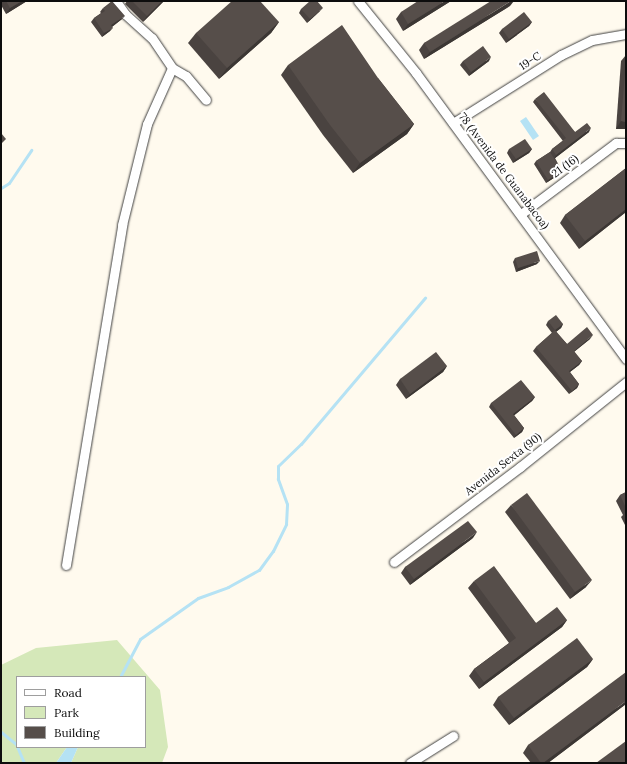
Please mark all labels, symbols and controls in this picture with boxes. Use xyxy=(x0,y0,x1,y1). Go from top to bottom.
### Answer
street label: 19-C xyxy=(517,49,543,73)
street label: 78 (Avenida de Guanabacoa) xyxy=(456,110,552,232)
street label: 21 (16) xyxy=(549,152,581,180)
street label: Avenida Sexta (90) xyxy=(462,430,544,498)
legend xyxy=(16,676,146,748)
text: Road xyxy=(54,685,82,700)
text: Park xyxy=(54,705,79,720)
text: Building xyxy=(54,725,100,740)

